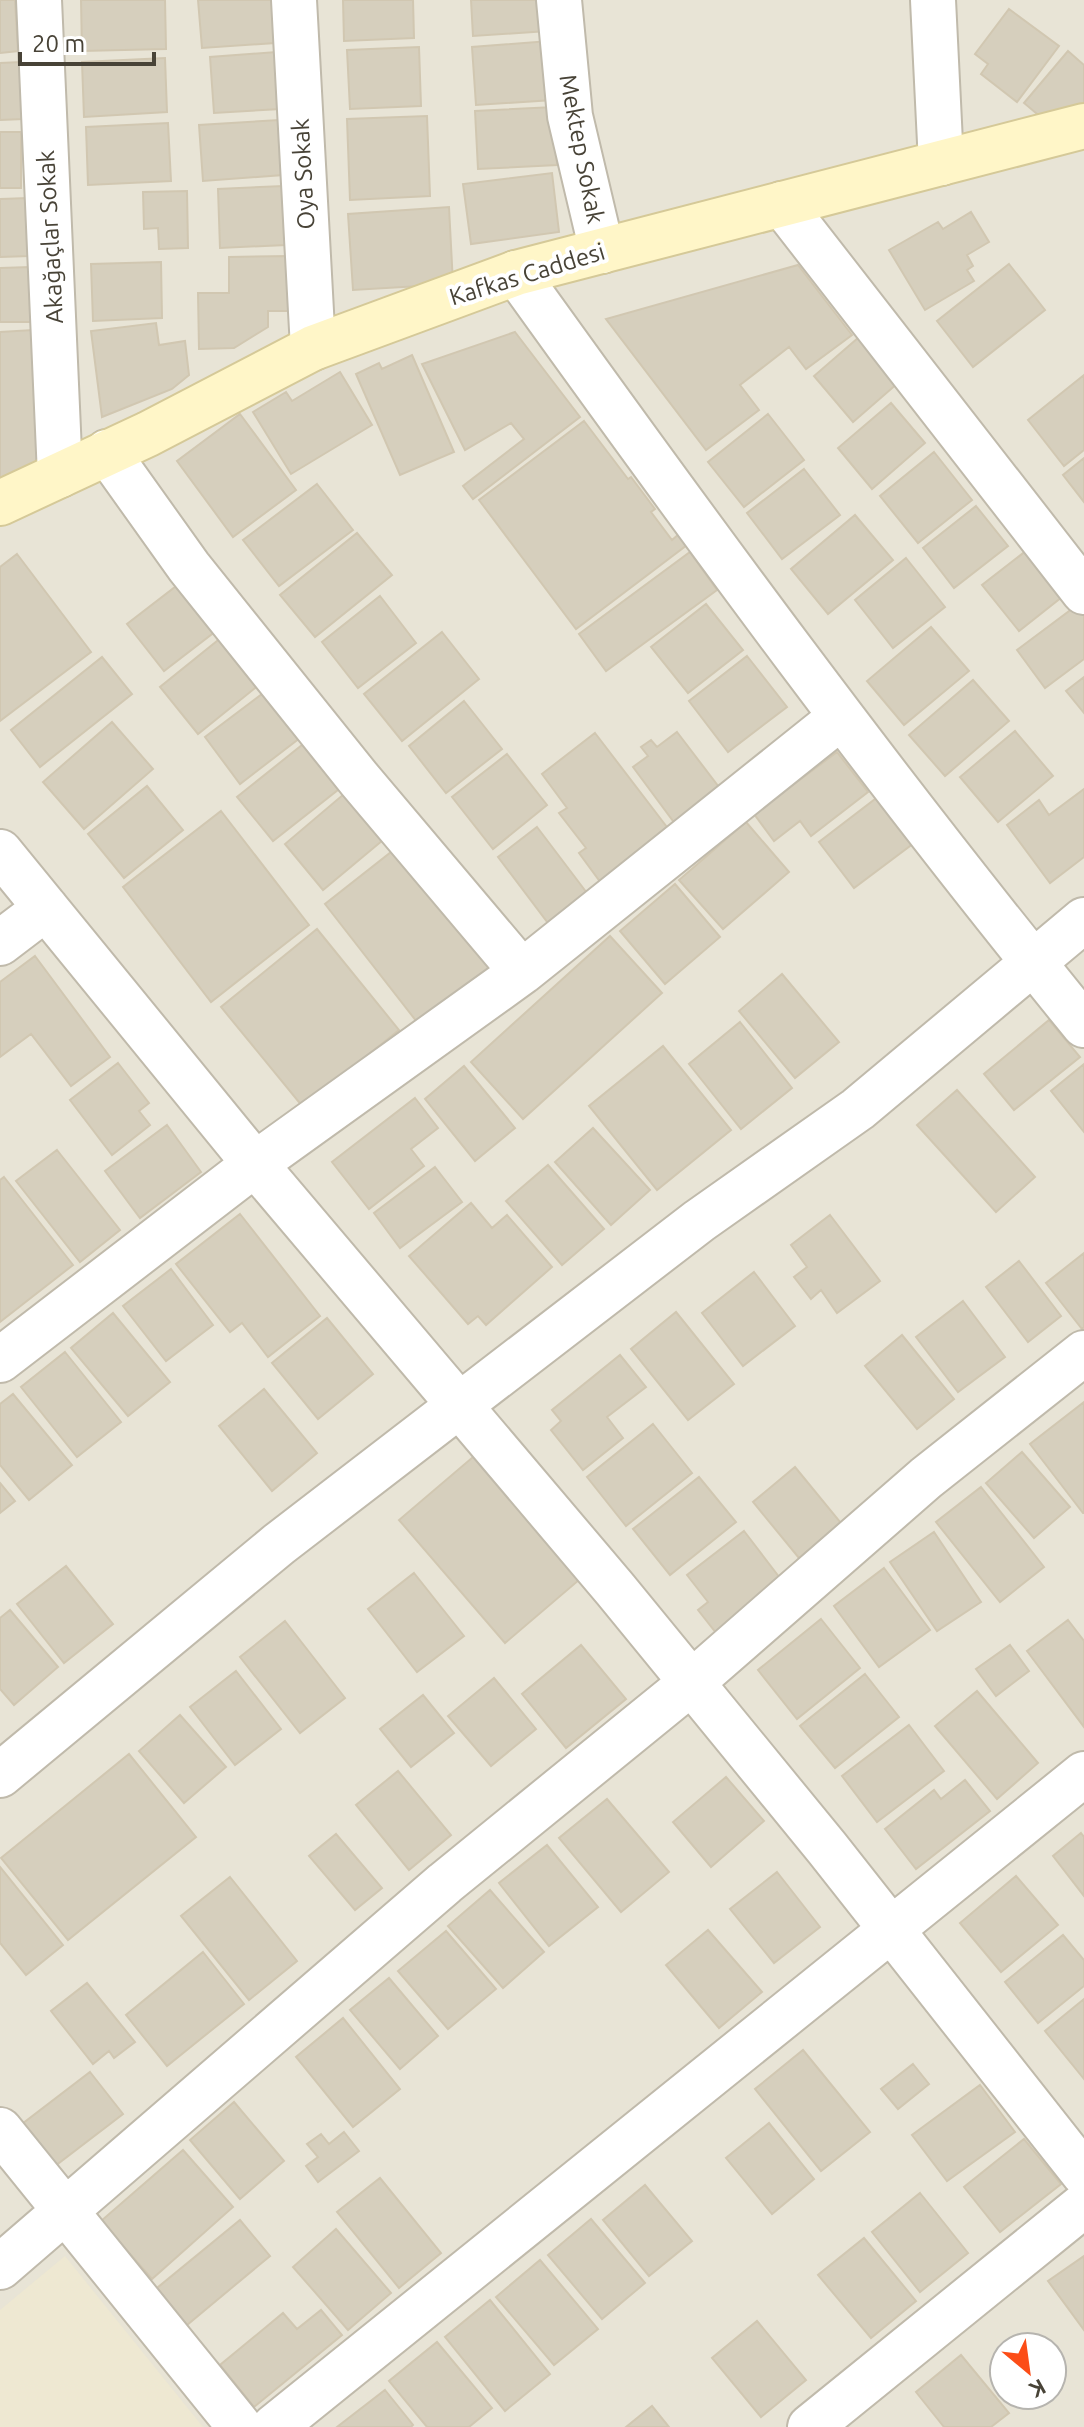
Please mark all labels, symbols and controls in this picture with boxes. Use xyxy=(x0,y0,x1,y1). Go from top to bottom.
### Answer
scale bar xyxy=(20,16,154,66)
text: 20 m xyxy=(32,30,85,57)
street label: Mektep Sokak xyxy=(554,72,610,226)
street label: Oya Sokak xyxy=(287,118,319,230)
street label: Akağaçlar Sokak xyxy=(32,150,68,324)
street label: Kafkas Caddesi xyxy=(446,238,608,310)
north arrow xyxy=(988,2331,1068,2411)
text: K xyxy=(1025,2374,1050,2404)

